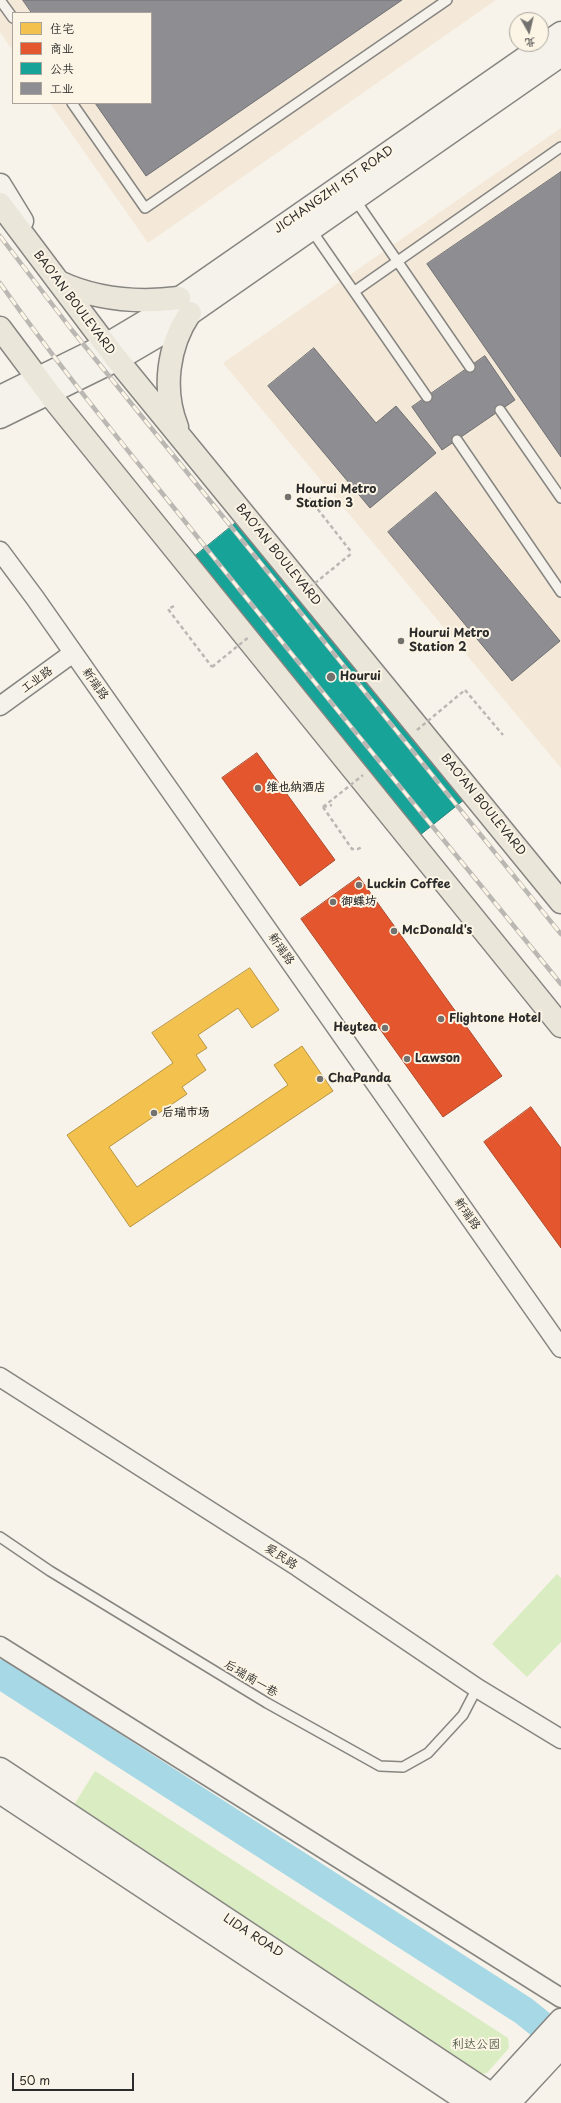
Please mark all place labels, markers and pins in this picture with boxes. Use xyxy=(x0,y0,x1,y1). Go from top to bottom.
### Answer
place label: Hourui Metro Station 3 xyxy=(296,483,376,511)
marker: Hourui Metro Station 3 xyxy=(283,492,293,502)
place label: Hourui Metro Station 2 xyxy=(409,627,489,655)
marker: Hourui Metro Station 2 xyxy=(396,636,406,646)
place label: Hourui xyxy=(340,670,381,684)
marker: Hourui xyxy=(325,671,337,683)
place label: 维也纳酒店 xyxy=(266,781,326,795)
marker: 维也纳酒店 xyxy=(253,783,263,793)
place label: Luckin Coffee xyxy=(367,878,450,892)
marker: Luckin Coffee xyxy=(354,880,364,890)
place label: 御蝶坊 xyxy=(341,895,377,909)
marker: 御蝶坊 xyxy=(328,897,338,907)
place label: McDonald's xyxy=(402,924,472,938)
marker: McDonald's xyxy=(389,926,399,936)
place label: Flightone Hotel xyxy=(449,1012,541,1026)
marker: Flightone Hotel xyxy=(436,1014,446,1024)
place label: Heytea xyxy=(333,1021,377,1035)
marker: Heytea xyxy=(380,1023,390,1033)
place label: Lawson xyxy=(415,1052,460,1066)
marker: Lawson xyxy=(402,1054,412,1064)
place label: ChaPanda xyxy=(328,1072,391,1086)
marker: ChaPanda xyxy=(315,1074,325,1084)
place label: 后瑞市场 xyxy=(162,1106,210,1120)
marker: 后瑞市场 xyxy=(149,1108,159,1118)

